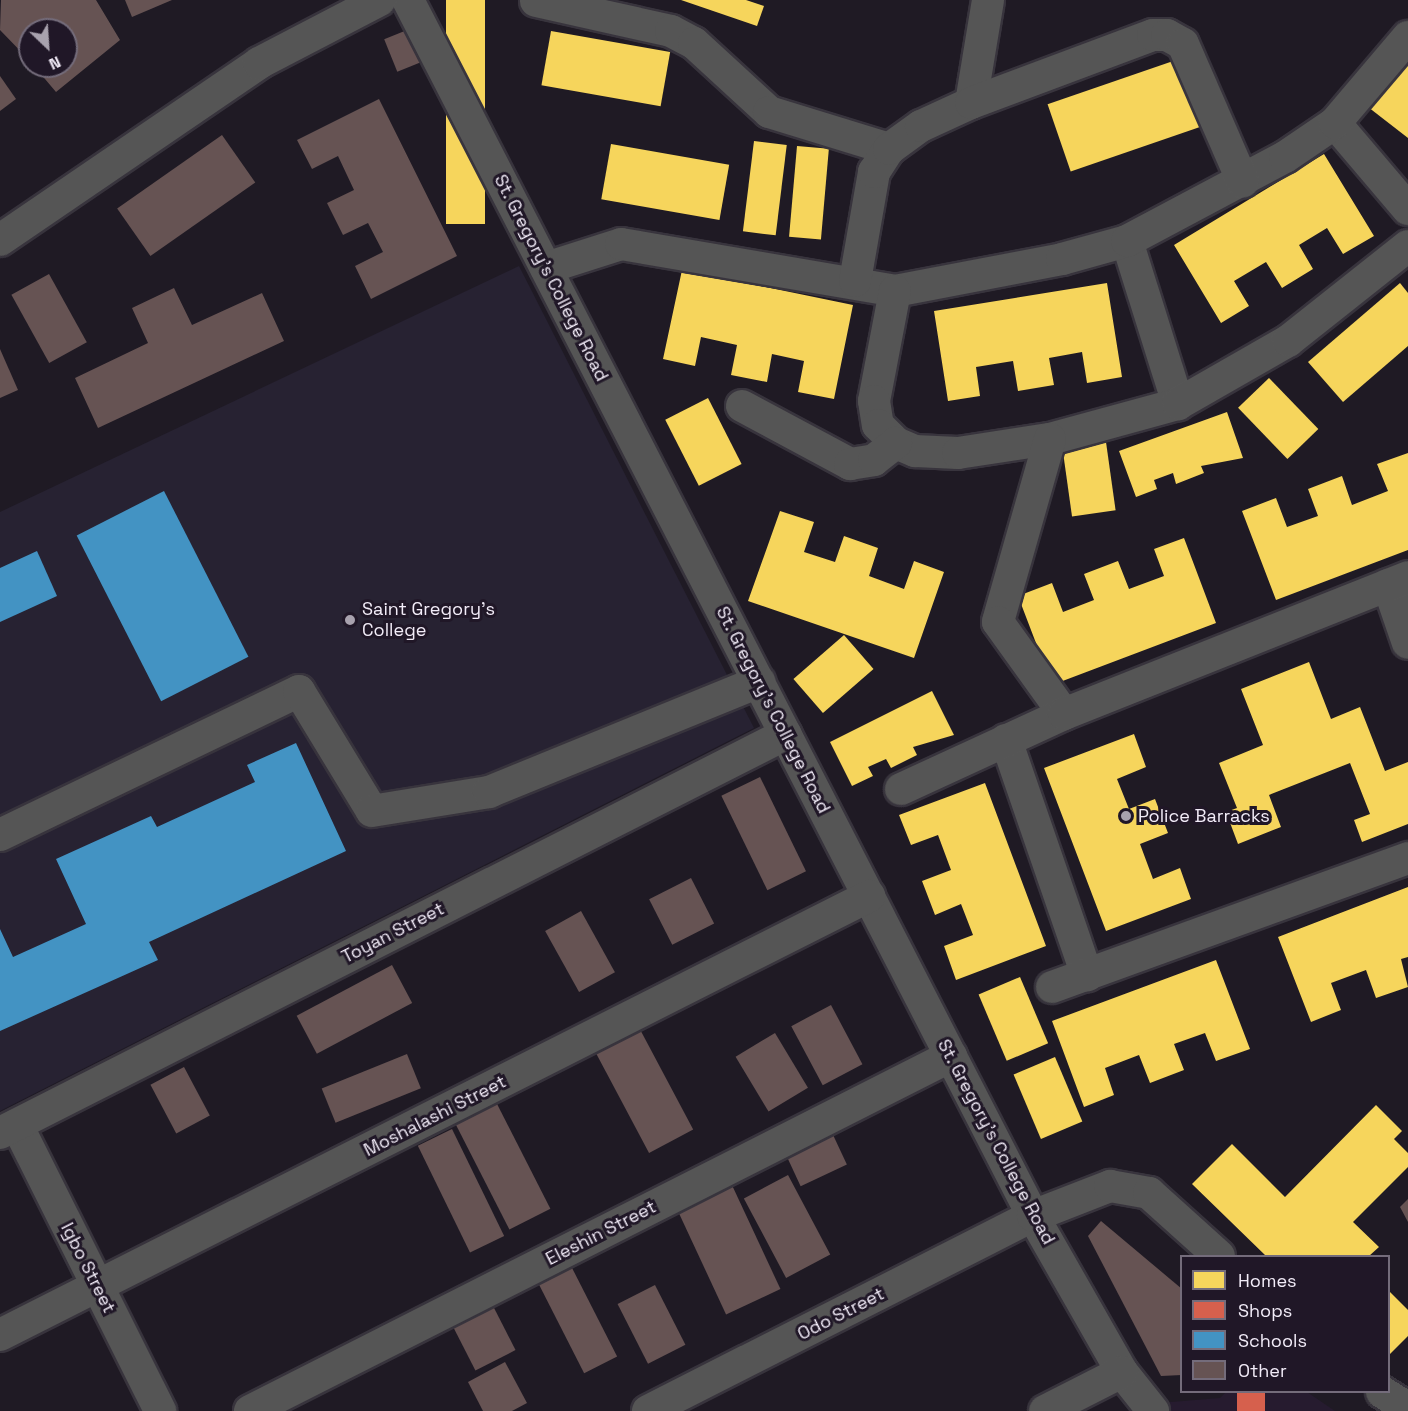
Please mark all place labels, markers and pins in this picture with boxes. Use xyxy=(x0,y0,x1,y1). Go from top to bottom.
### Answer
place label: Saint Gregory's College xyxy=(362,599,495,642)
marker: Saint Gregory's College xyxy=(343,613,357,627)
place label: Police Barracks xyxy=(1138,805,1270,827)
marker: Police Barracks xyxy=(1119,809,1133,823)

